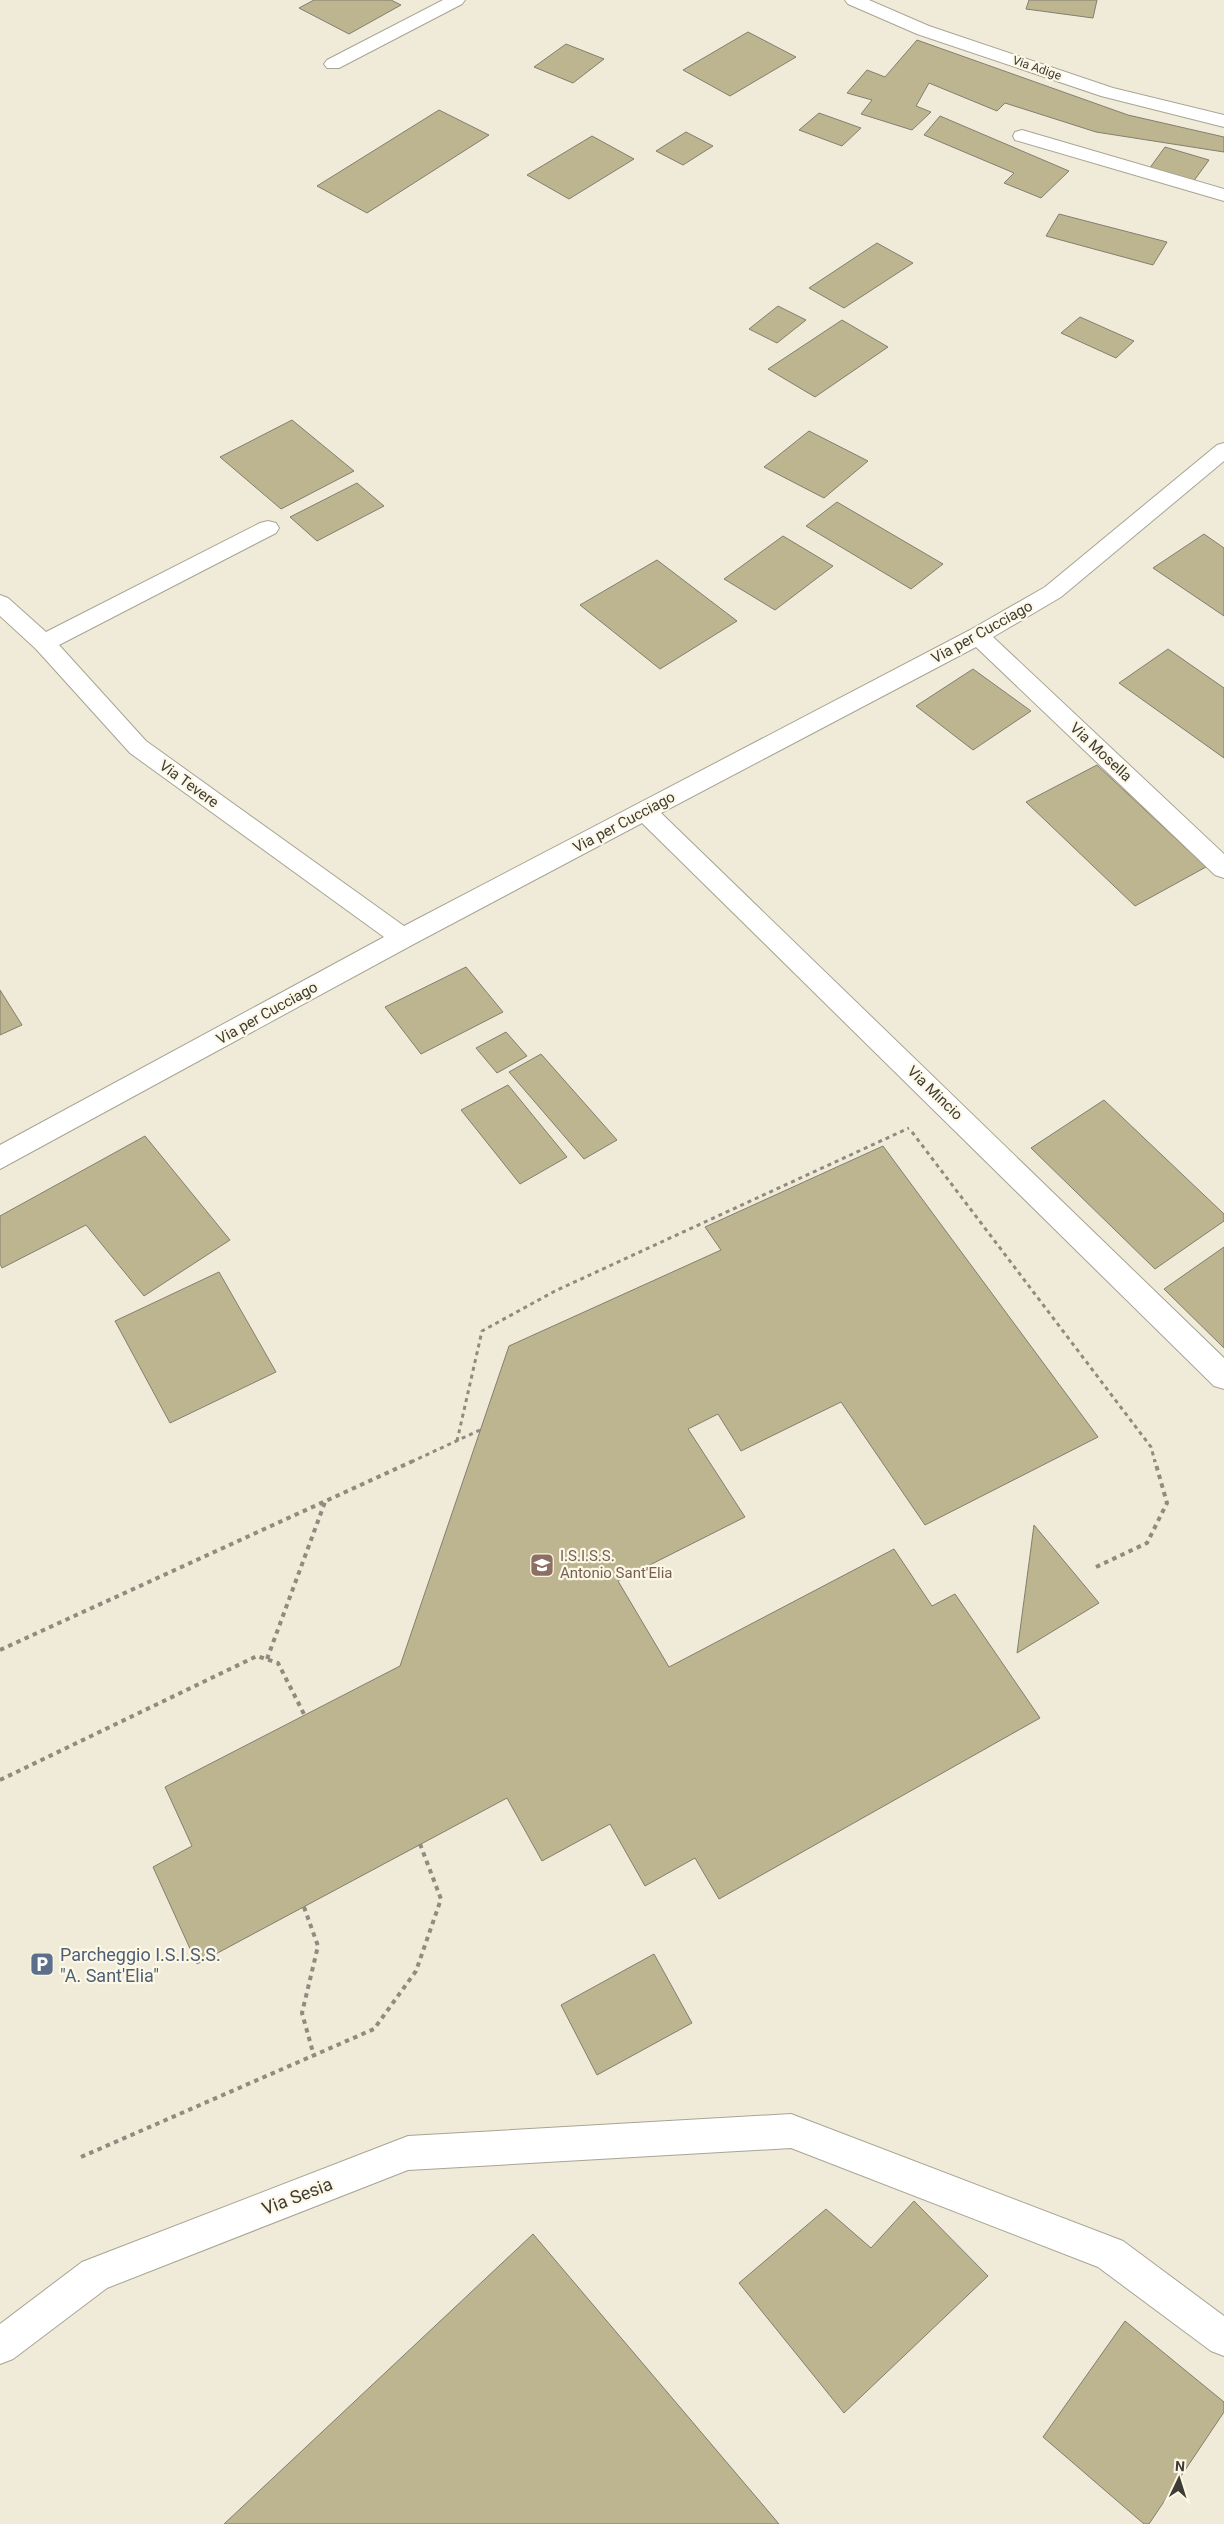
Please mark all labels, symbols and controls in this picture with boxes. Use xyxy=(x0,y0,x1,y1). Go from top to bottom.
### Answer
street label: Via Adige xyxy=(1011,53,1063,83)
street label: Via per Cucciago xyxy=(928,597,1036,667)
street label: Via Mosella xyxy=(1066,719,1136,785)
street label: Via Tevere xyxy=(156,756,222,812)
street label: Via per Cucciago xyxy=(570,788,678,856)
street label: Via per Cucciago xyxy=(213,978,321,1048)
street label: Via Mincio xyxy=(904,1062,966,1124)
place label: I.S.I.S.S. Antonio Sant'Elia xyxy=(560,1547,672,1582)
school or university icon: I.S.I.S.S. Antonio Sant'Elia xyxy=(529,1552,555,1578)
place label: Parcheggio I.S.I.S.S. "A. Sant'Elia" xyxy=(60,1944,221,1986)
parking icon: Parcheggio I.S.I.S.S. "A. Sant'Elia" xyxy=(29,1951,55,1977)
street label: Via Sesia xyxy=(259,2173,335,2219)
north arrow xyxy=(1154,2454,1204,2504)
text: N xyxy=(1174,2458,1185,2474)

